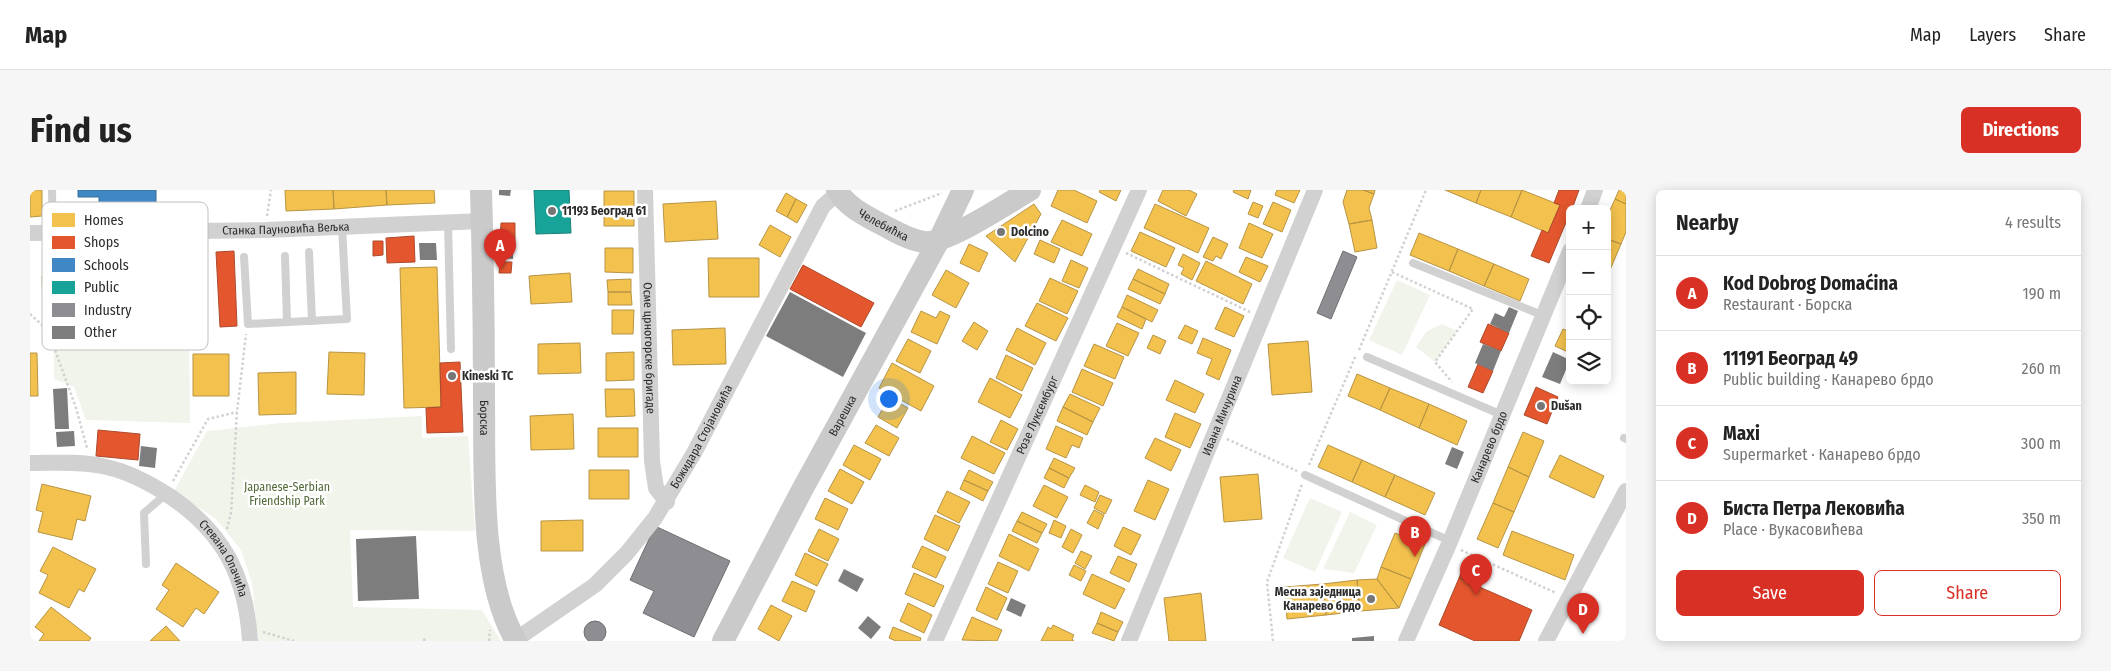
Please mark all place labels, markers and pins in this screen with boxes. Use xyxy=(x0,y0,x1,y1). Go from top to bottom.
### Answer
place label: 11193 Београд 61 xyxy=(562,204,646,218)
marker: 11193 Београд 61 xyxy=(546,205,558,217)
place label: Dolcino xyxy=(1011,225,1049,239)
marker: Dolcino xyxy=(995,226,1007,238)
pin: A xyxy=(484,229,516,270)
place label: Kineski TC xyxy=(462,369,514,383)
marker: Kineski TC xyxy=(446,370,458,382)
place label: Dušan xyxy=(1551,399,1582,413)
marker: Dušan xyxy=(1535,400,1547,412)
pin: B xyxy=(1399,516,1431,557)
pin: C xyxy=(1460,554,1492,595)
place label: Месна заједница Канарево брдо xyxy=(1275,585,1362,613)
marker: Месна заједница Канарево брдо xyxy=(1365,593,1377,605)
pin: D xyxy=(1567,593,1599,634)

